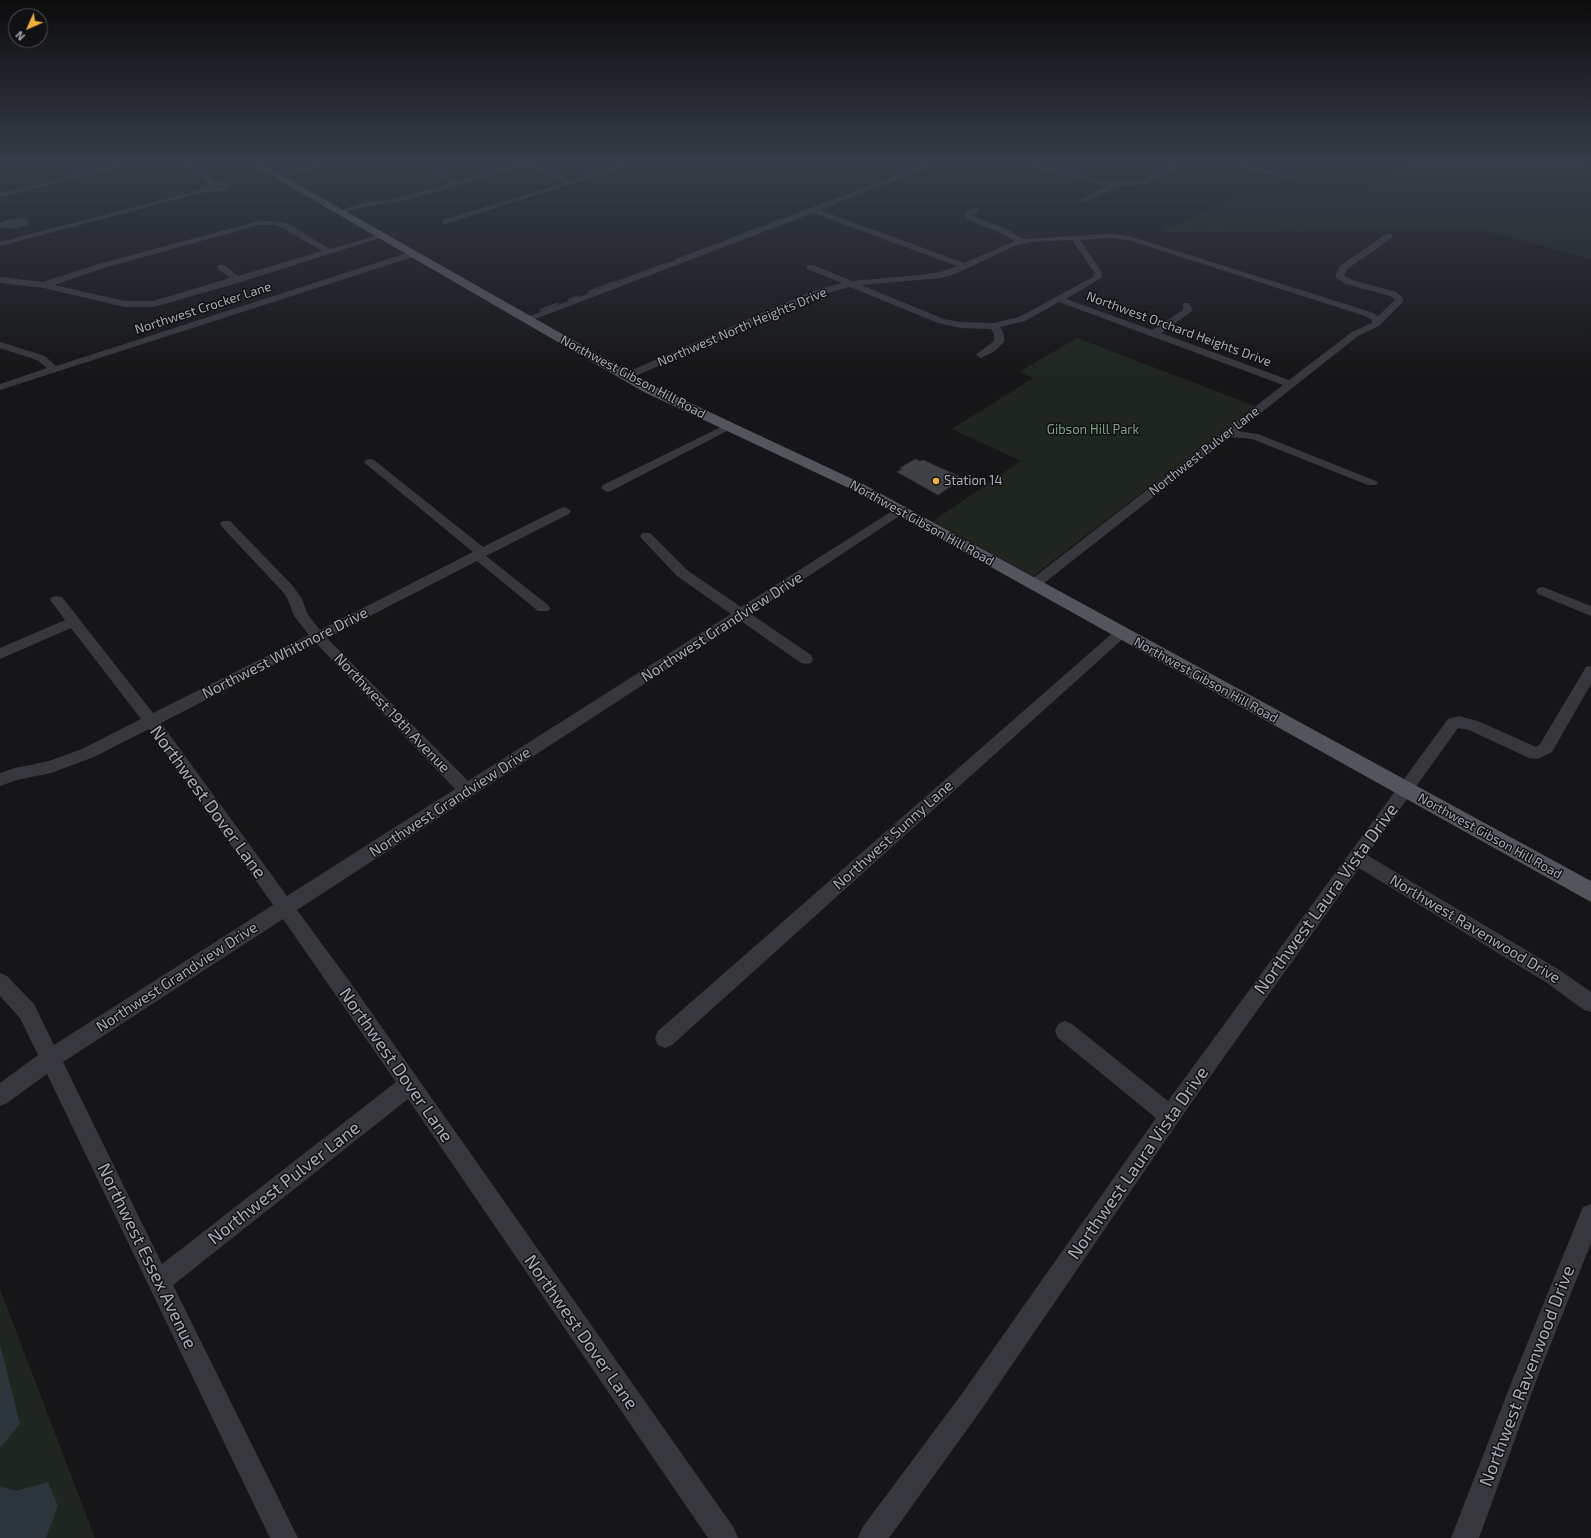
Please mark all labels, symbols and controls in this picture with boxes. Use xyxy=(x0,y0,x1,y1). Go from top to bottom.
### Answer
north arrow xyxy=(8,8,48,48)
text: N xyxy=(12,29,27,44)
street label: Northwest Crocker Lane xyxy=(133,279,273,337)
street label: Northwest North Heights Drive xyxy=(655,284,829,370)
street label: Northwest Orchard Heights Drive xyxy=(1084,288,1274,370)
street label: Northwest Gibson Hill Road xyxy=(558,332,708,422)
street label: Northwest Pulver Lane xyxy=(1146,403,1262,499)
park label: Gibson Hill Park xyxy=(1047,422,1139,438)
place label: Station 14 xyxy=(944,473,1002,489)
marker: Station 14 xyxy=(931,476,941,486)
street label: Northwest Gibson Hill Road xyxy=(847,477,997,569)
street label: Northwest Grandview Drive xyxy=(638,568,806,686)
street label: Northwest Whitmore Drive xyxy=(199,603,371,703)
street label: Northwest Gibson Hill Road xyxy=(1131,634,1281,726)
street label: Northwest 19th Avenue xyxy=(330,649,454,777)
street label: Northwest Dover Lane xyxy=(145,721,271,883)
street label: Northwest Grandview Drive xyxy=(366,743,534,861)
street label: Northwest Sunny Lane xyxy=(829,776,957,894)
street label: Northwest Gibson Hill Road xyxy=(1415,790,1565,882)
street label: Northwest Laura Vista Drive xyxy=(1250,799,1402,999)
street label: Northwest Ravenwood Drive xyxy=(1387,871,1563,987)
street label: Northwest Grandview Drive xyxy=(93,918,261,1036)
street label: Northwest Dover Lane xyxy=(335,984,457,1146)
street label: Northwest Laura Vista Drive xyxy=(1063,1062,1213,1264)
street label: Northwest Pulver Lane xyxy=(204,1117,364,1249)
street label: Northwest Essex Avenue xyxy=(93,1160,201,1352)
street label: Northwest Dover Lane xyxy=(520,1251,642,1413)
street label: Northwest Ravenwood Drive xyxy=(1475,1263,1579,1489)

